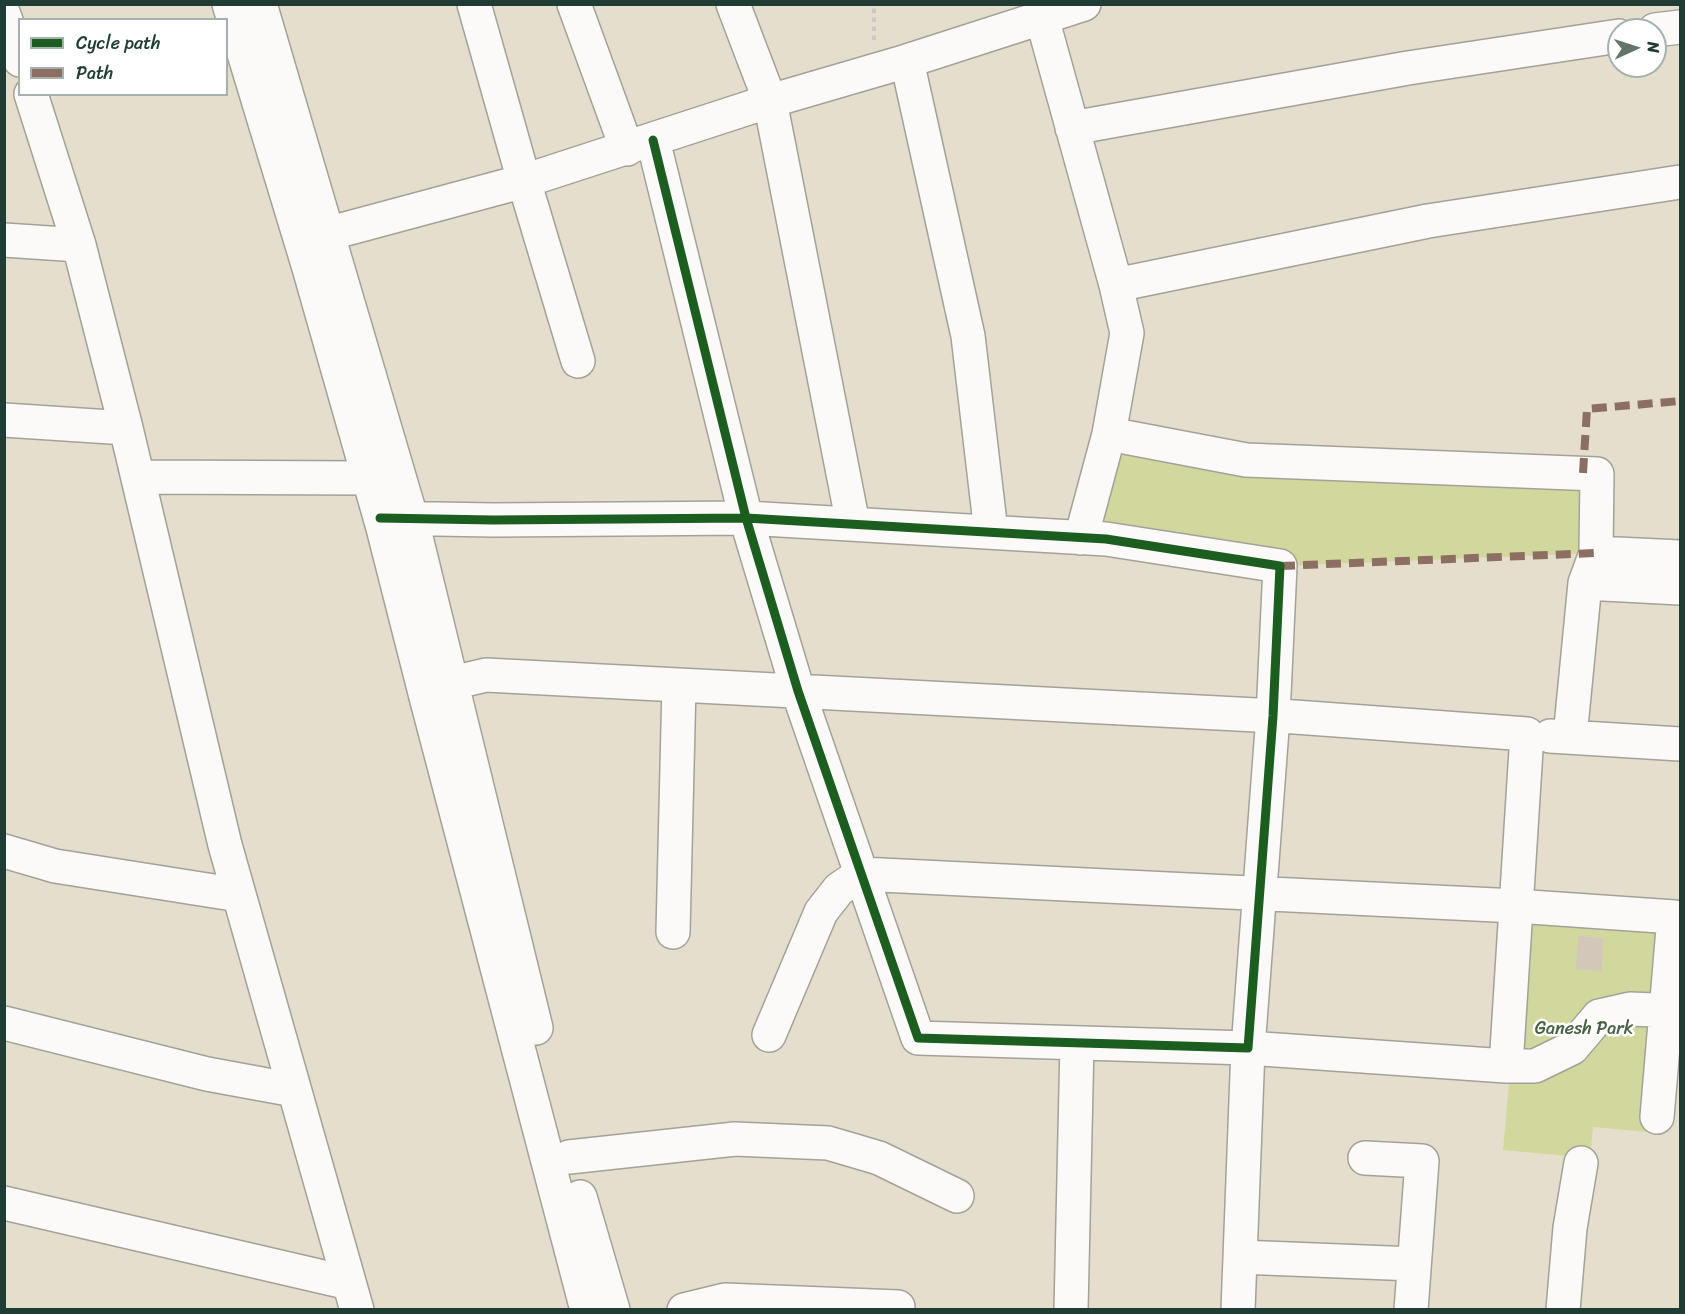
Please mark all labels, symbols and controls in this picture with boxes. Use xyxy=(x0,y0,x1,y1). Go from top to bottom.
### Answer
legend xyxy=(18,18,228,96)
north arrow xyxy=(1607,18,1667,78)
text: Cycle path xyxy=(76,27,160,59)
text: N xyxy=(1639,41,1668,53)
text: Path xyxy=(76,57,113,89)
park label: Ganesh Park xyxy=(1535,1018,1633,1040)

